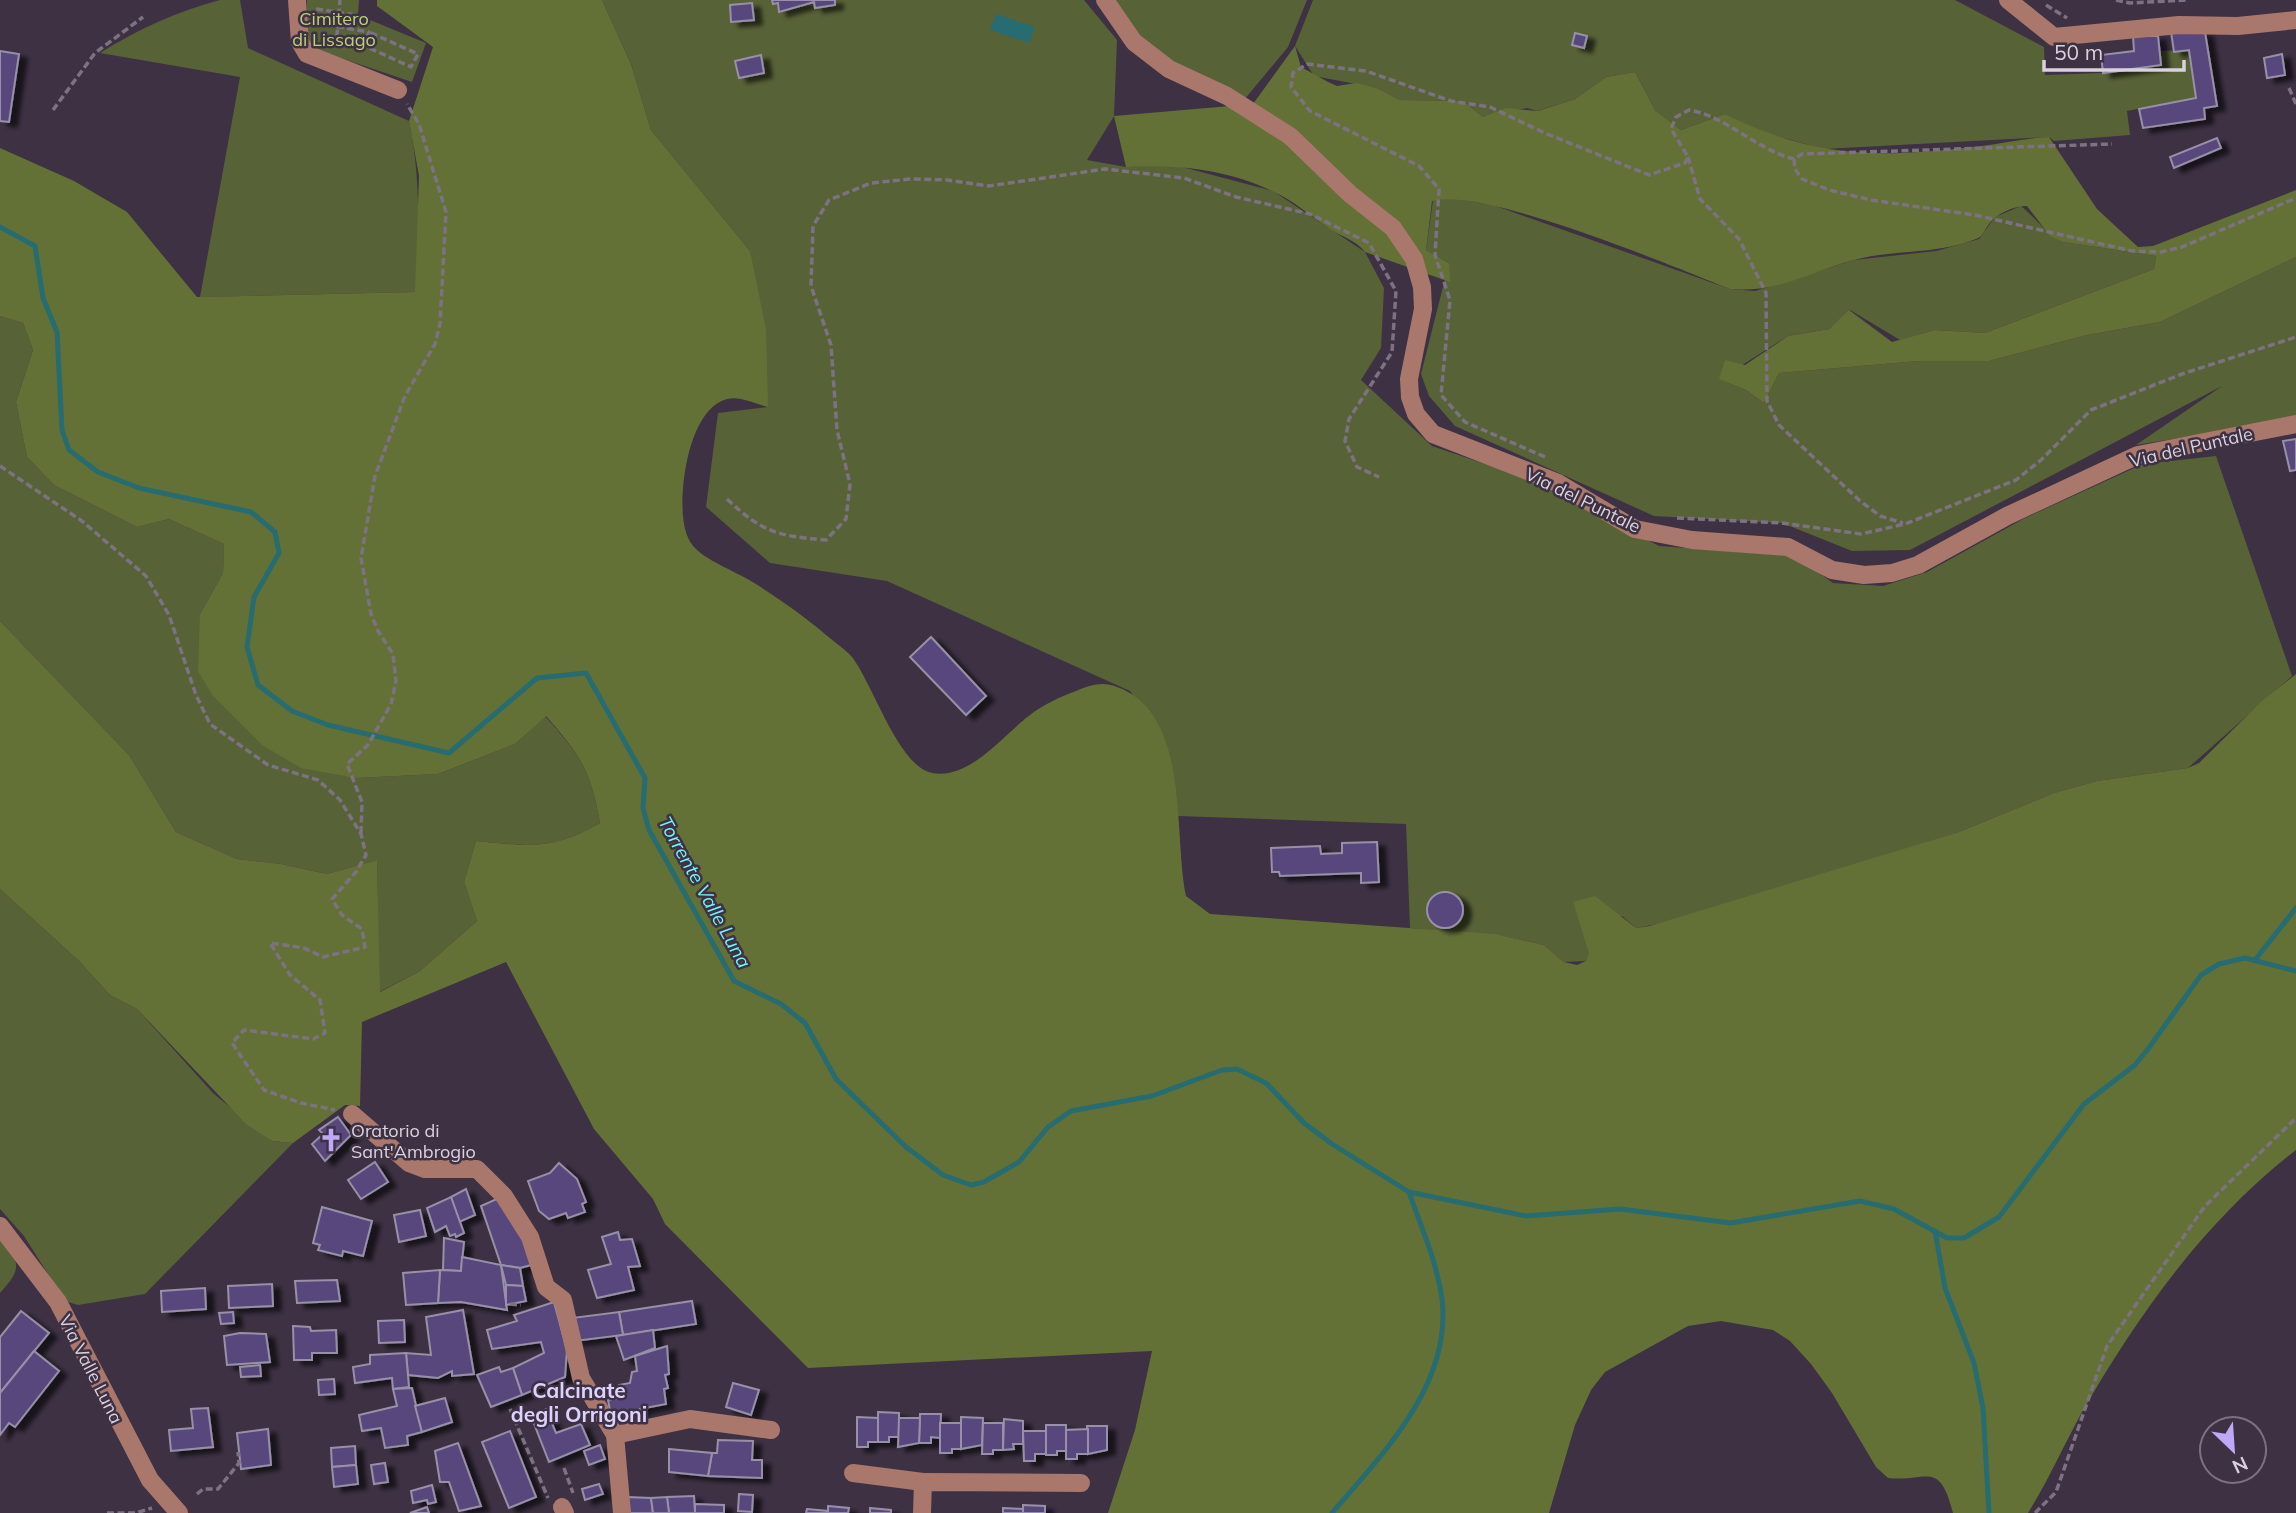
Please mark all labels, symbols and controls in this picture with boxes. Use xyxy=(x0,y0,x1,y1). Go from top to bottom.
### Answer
park label: Cimitero di Lissago xyxy=(292,7,376,51)
scale bar xyxy=(2044,28,2184,72)
text: 50 m xyxy=(2054,39,2103,65)
street label: Via del Puntale xyxy=(2127,422,2255,472)
street label: Via del Puntale xyxy=(1521,462,1645,538)
water label: Torrente Valle Luna xyxy=(653,812,757,972)
place label: Oratorio di Sant'Ambrogio xyxy=(351,1119,476,1163)
church icon: Oratorio di Sant'Ambrogio xyxy=(317,1126,345,1154)
street label: Via Valle Luna xyxy=(54,1311,128,1427)
district label: Calcinate degli Orrigoni xyxy=(511,1377,647,1427)
north arrow xyxy=(2198,1415,2268,1485)
text: N xyxy=(2229,1451,2252,1479)

